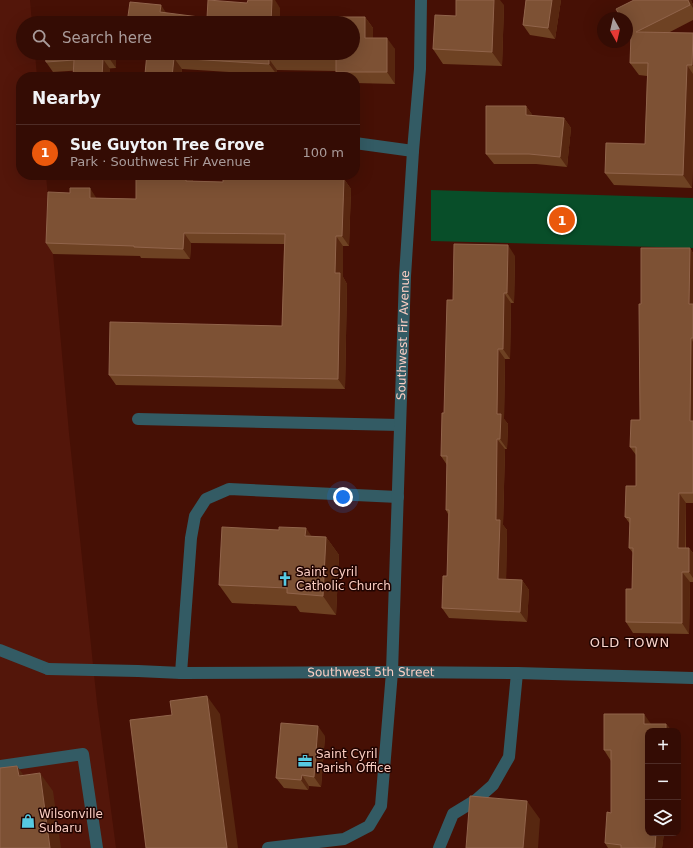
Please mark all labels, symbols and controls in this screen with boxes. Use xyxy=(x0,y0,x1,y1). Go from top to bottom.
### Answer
north arrow xyxy=(597,12,633,48)
search box xyxy=(16,16,360,60)
icon: search xyxy=(30,27,52,49)
text: Search here xyxy=(62,29,152,47)
text: Nearby xyxy=(32,88,101,108)
text: Sue Guyton Tree Grove xyxy=(70,136,265,154)
text: 1 xyxy=(40,145,50,160)
text: 100 m xyxy=(302,145,344,160)
text: Park · Southwest Fir Avenue xyxy=(70,154,251,169)
pin: 1 xyxy=(549,205,575,235)
street label: Southwest Fir Avenue xyxy=(394,270,412,400)
your location xyxy=(333,487,353,507)
place label: Saint Cyril Catholic Church xyxy=(296,565,391,593)
church icon: Saint Cyril Catholic Church xyxy=(277,571,293,587)
district label: OLD TOWN xyxy=(590,635,670,650)
street label: Southwest 5th Street xyxy=(307,665,435,679)
map controls xyxy=(645,728,681,836)
button: + xyxy=(645,728,681,764)
place label: Saint Cyril Parish Office xyxy=(316,747,391,775)
office icon: Saint Cyril Parish Office xyxy=(297,753,313,769)
button: − xyxy=(645,764,681,800)
button: layers xyxy=(645,800,681,836)
place label: Wilsonville Subaru xyxy=(39,807,103,835)
shop icon: Wilsonville Subaru xyxy=(20,813,36,829)

